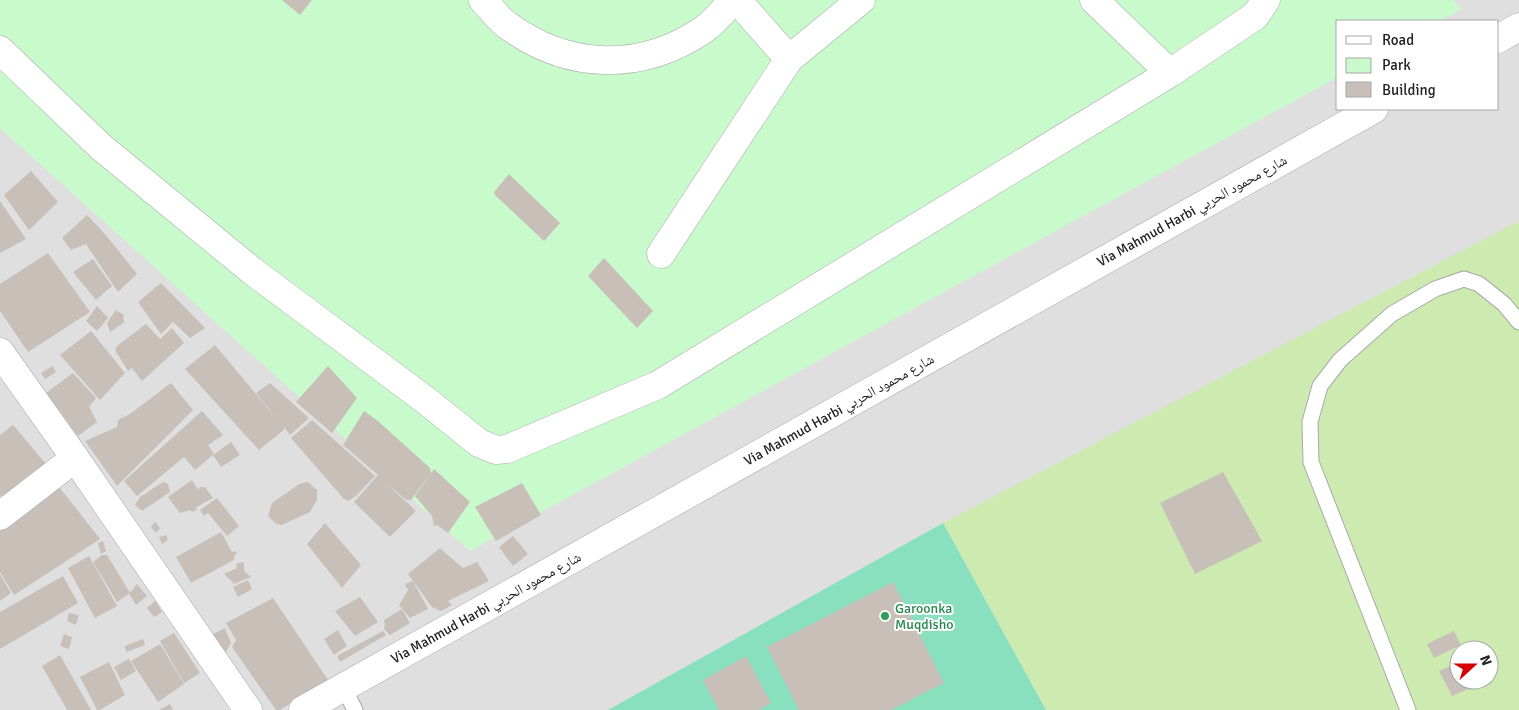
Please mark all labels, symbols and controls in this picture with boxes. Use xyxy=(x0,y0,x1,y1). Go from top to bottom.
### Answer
legend xyxy=(1336,20,1499,110)
text: Road xyxy=(1382,31,1414,49)
text: Park xyxy=(1382,56,1411,74)
text: Building xyxy=(1382,81,1436,99)
street label: Via Mahmud Harbi شارع محمود الحربي xyxy=(1094,152,1291,273)
street label: Via Mahmud Harbi شارع محمود الحربي xyxy=(741,351,938,472)
street label: Via Mahmud Harbi شارع محمود الحربي xyxy=(388,549,585,670)
place label: Garoonka Muqdisho xyxy=(895,600,954,633)
marker: Garoonka Muqdisho xyxy=(879,610,891,622)
north arrow xyxy=(1449,640,1499,690)
text: N xyxy=(1476,653,1495,668)

